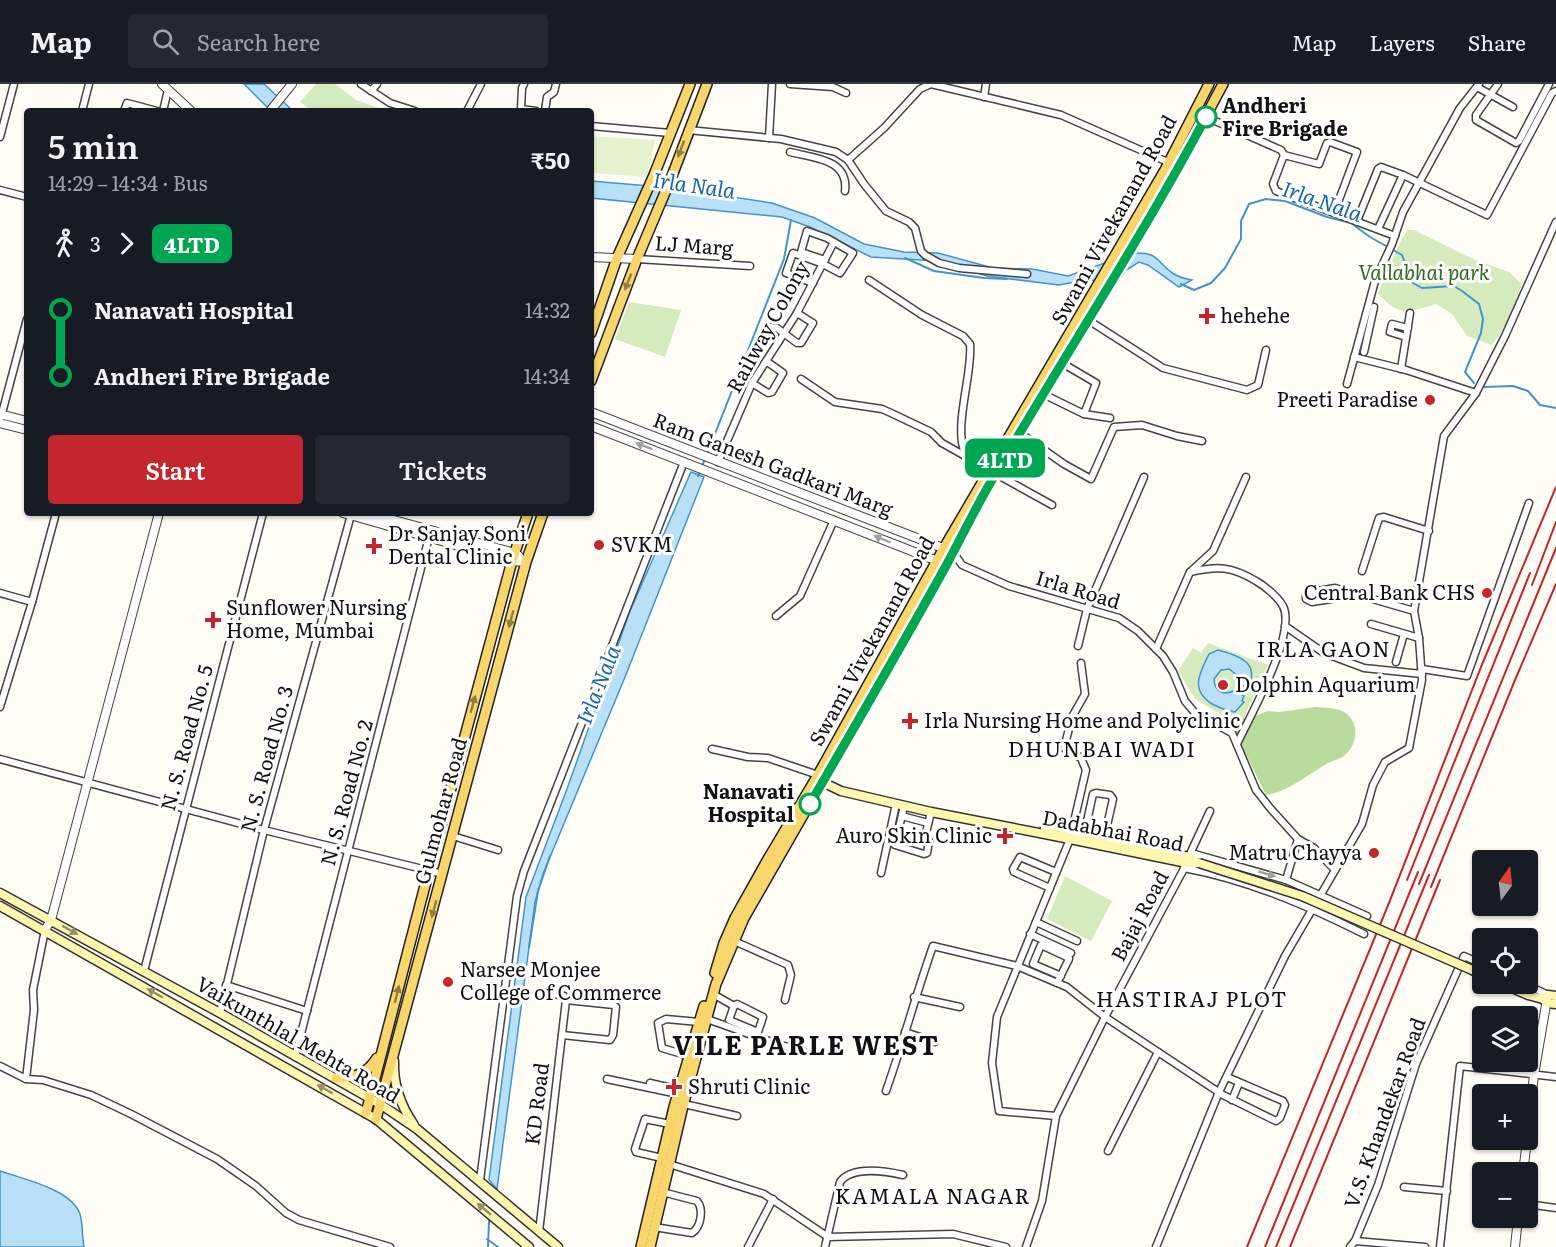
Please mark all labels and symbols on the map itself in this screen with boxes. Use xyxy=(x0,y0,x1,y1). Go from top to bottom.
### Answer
place label: Andheri Fire Brigade xyxy=(1222,89,1348,142)
marker: Andheri Fire Brigade xyxy=(1195,106,1217,128)
street label: Swami Vivekanand Road xyxy=(1042,109,1183,329)
one-way arrow xyxy=(676,140,686,158)
water label: Irla Nala xyxy=(651,162,738,205)
water label: Irla Nala xyxy=(1279,172,1367,228)
street label: LJ Marg xyxy=(654,226,735,262)
street label: Railway Colony xyxy=(717,254,815,398)
park label: Vallabhai park xyxy=(1358,256,1490,286)
one-way arrow xyxy=(623,273,633,291)
place label: hehehe xyxy=(1220,299,1290,329)
marker: hehehe xyxy=(1198,307,1216,325)
place label: Preeti Paradise xyxy=(1276,383,1418,413)
marker: Preeti Paradise xyxy=(1423,393,1437,407)
street label: Ram Ganesh Gadkari Marg xyxy=(649,403,899,523)
line badge: 4LTD xyxy=(963,438,1047,478)
one-way arrow xyxy=(635,441,653,451)
place label: Dr Sanjay Soni Dental Clinic xyxy=(388,517,527,570)
place label: SVKM xyxy=(611,528,673,558)
street label: Swami Vivekanand Road xyxy=(800,530,941,750)
one-way arrow xyxy=(873,534,891,544)
marker: Dr Sanjay Soni Dental Clinic xyxy=(365,537,383,555)
marker: SVKM xyxy=(592,538,606,552)
street label: Irla Road xyxy=(1032,561,1125,615)
place label: Central Bank CHS xyxy=(1304,576,1475,606)
marker: Central Bank CHS xyxy=(1480,586,1494,600)
place label: Sunflower Nursing Home, Mumbai xyxy=(226,591,408,644)
one-way arrow xyxy=(505,610,515,628)
marker: Sunflower Nursing Home, Mumbai xyxy=(204,611,222,629)
district label: IRLA GAON xyxy=(1257,632,1391,663)
water label: Irla Nala xyxy=(567,640,627,728)
street label: N. S. Road No. 5 xyxy=(151,661,219,814)
place label: Dolphin Aquarium xyxy=(1235,668,1415,698)
marker: Dolphin Aquarium xyxy=(1216,678,1230,692)
street label: N. S. Road No. 3 xyxy=(231,682,299,835)
one-way arrow xyxy=(469,695,479,714)
place label: Irla Nursing Home and Polyclinic xyxy=(924,704,1240,734)
marker: Irla Nursing Home and Polyclinic xyxy=(901,712,919,730)
street label: N. S. Road No. 2 xyxy=(311,716,379,869)
district label: DHUNBAI WADI xyxy=(1008,732,1196,763)
street label: Gulmohar Road xyxy=(405,734,473,887)
place label: Nanavati Hospital xyxy=(703,775,794,828)
marker: Nanavati Hospital xyxy=(799,793,821,815)
street label: Dadabhai Road xyxy=(1040,801,1187,857)
place label: Auro Skin Clinic xyxy=(835,819,992,849)
marker: Auro Skin Clinic xyxy=(996,827,1014,845)
place label: Matru Chayya xyxy=(1228,836,1362,866)
marker: Matru Chayya xyxy=(1367,846,1381,860)
north arrow xyxy=(1472,850,1538,916)
street label: Bajaj Road xyxy=(1102,864,1175,966)
one-way arrow xyxy=(1259,870,1277,879)
one-way arrow xyxy=(429,900,438,918)
one-way arrow xyxy=(62,925,79,935)
place label: Narsee Monjee College of Commerce xyxy=(460,953,661,1006)
street label: Vaikunthlal Mehta Road xyxy=(191,967,407,1109)
marker: Narsee Monjee College of Commerce xyxy=(441,975,455,989)
district label: HASTIRAJ PLOT xyxy=(1096,982,1288,1013)
one-way arrow xyxy=(392,985,402,1004)
one-way arrow xyxy=(147,988,164,998)
street label: V.S. Khandekar Road xyxy=(1335,1013,1432,1212)
district label: VILE PARLE WEST xyxy=(673,1024,940,1063)
street label: KD Road xyxy=(515,1061,555,1147)
place label: Shruti Clinic xyxy=(688,1070,810,1100)
marker: Shruti Clinic xyxy=(665,1078,683,1096)
one-way arrow xyxy=(316,1084,333,1094)
district label: KAMALA NAGAR xyxy=(835,1179,1031,1210)
one-way arrow xyxy=(476,1203,492,1216)

